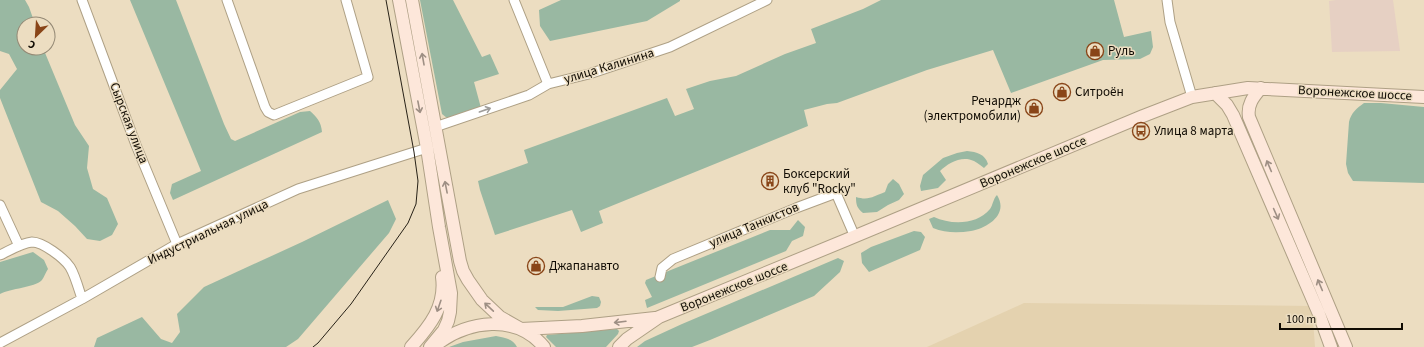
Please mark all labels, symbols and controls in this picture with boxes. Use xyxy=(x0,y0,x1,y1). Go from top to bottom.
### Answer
north arrow xyxy=(16,16,56,56)
text: С xyxy=(25,36,38,53)
shop icon: Руль xyxy=(1085,41,1105,61)
place label: Руль xyxy=(1108,42,1135,60)
street label: улица Калинина xyxy=(562,44,656,88)
one-way arrow xyxy=(419,53,427,66)
street label: Сырская улица xyxy=(105,80,153,166)
street label: Воронежское шоссе xyxy=(1298,81,1412,105)
shop icon: Ситроён xyxy=(1052,82,1072,102)
place label: Ситроён xyxy=(1075,83,1124,101)
place label: Речардж (электромобили) xyxy=(923,92,1021,125)
shop icon: Речардж (электромобили) xyxy=(1024,98,1044,118)
one-way arrow xyxy=(415,100,423,113)
one-way arrow xyxy=(478,106,491,113)
bus stop icon: Улица 8 марта xyxy=(1131,121,1151,141)
place label: Улица 8 марта xyxy=(1154,122,1233,140)
street label: Воронежское шоссе xyxy=(977,131,1089,193)
one-way arrow xyxy=(1265,160,1273,172)
place label: Боксерский клуб "Rocky" xyxy=(783,165,856,198)
building icon: Боксерский клуб "Rocky" xyxy=(760,171,780,191)
one-way arrow xyxy=(442,181,450,194)
street label: Индустриальная улица xyxy=(145,195,271,269)
street label: улица Танкистов xyxy=(706,198,802,252)
one-way arrow xyxy=(1273,208,1280,220)
shop icon: Джапанавто xyxy=(526,256,546,276)
place label: Джапанавто xyxy=(549,257,619,275)
street label: Воронежское шоссе xyxy=(678,257,790,317)
one-way arrow xyxy=(1316,280,1323,292)
one-way arrow xyxy=(435,299,442,312)
one-way arrow xyxy=(484,302,494,311)
scale bar xyxy=(1280,305,1402,331)
text: 100 m xyxy=(1286,311,1316,328)
one-way arrow xyxy=(614,318,627,326)

